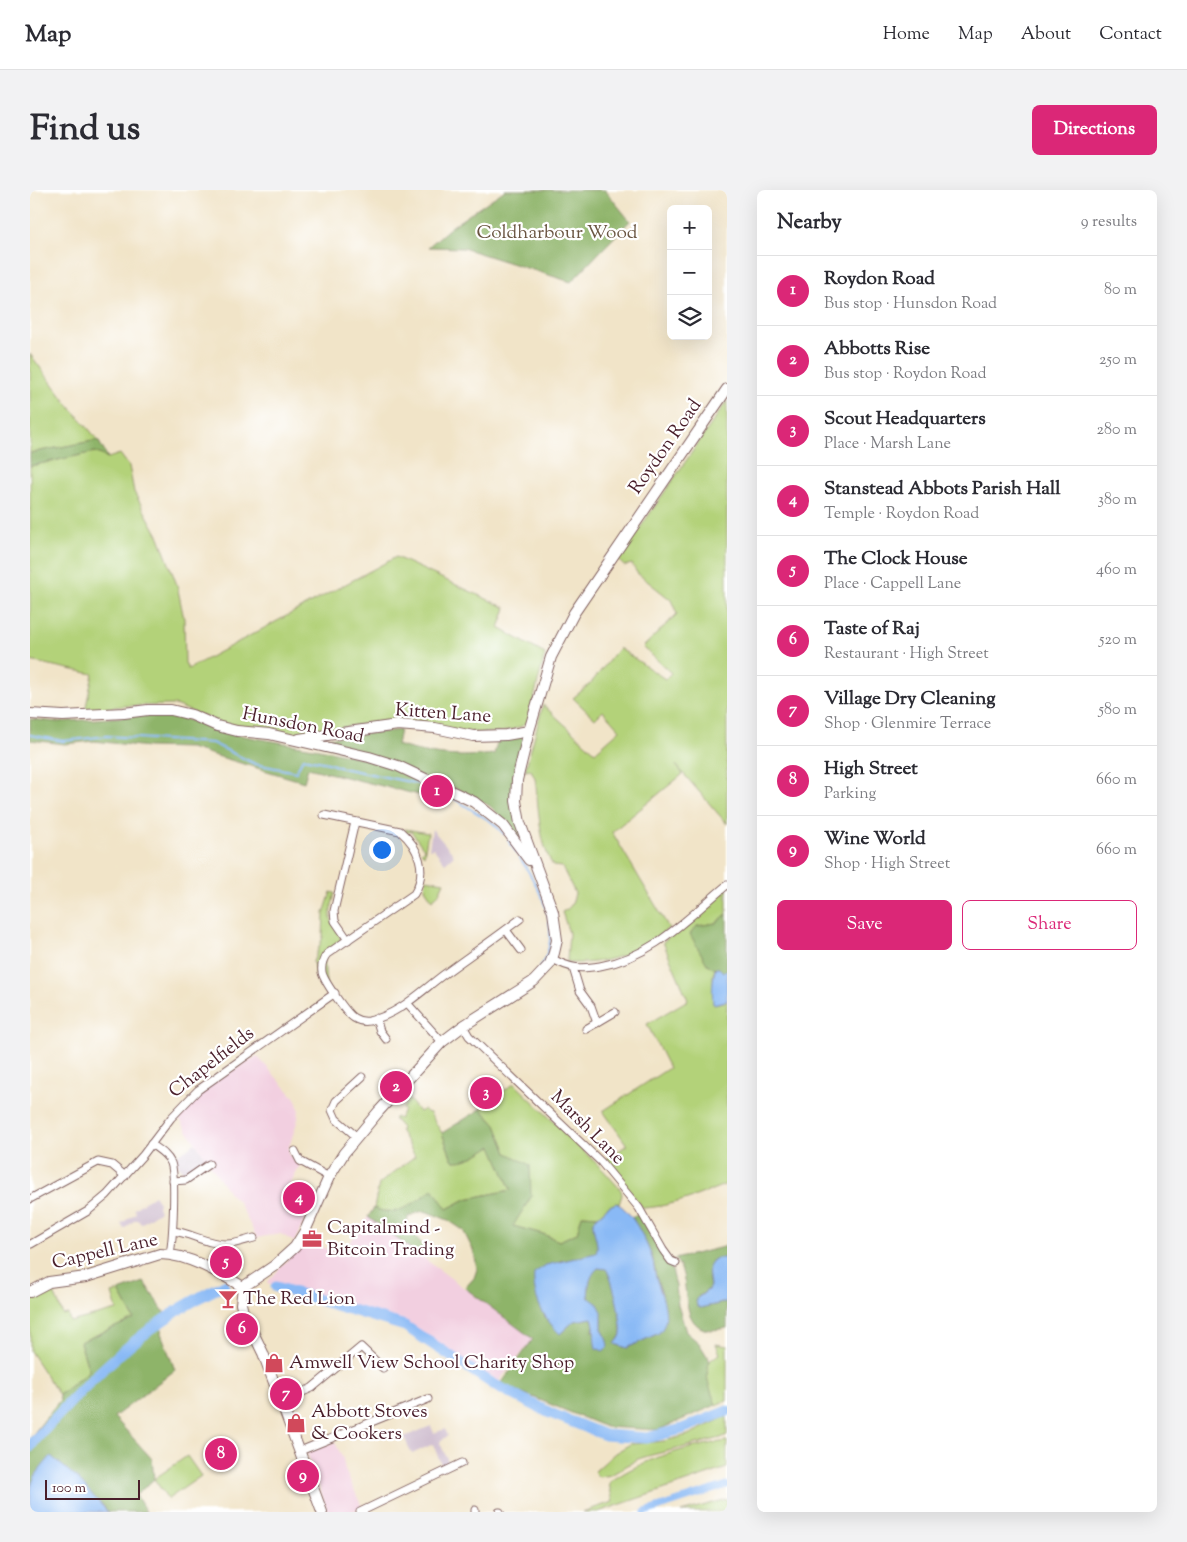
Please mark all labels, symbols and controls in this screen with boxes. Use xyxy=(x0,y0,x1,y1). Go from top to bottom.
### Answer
text: Map xyxy=(25,18,71,52)
text: Home xyxy=(883,22,930,48)
text: Map xyxy=(958,22,993,48)
text: About xyxy=(1021,22,1071,48)
text: Contact xyxy=(1099,22,1162,48)
text: Find us xyxy=(30,105,140,156)
button: Directions xyxy=(1032,105,1157,155)
map controls xyxy=(667,205,712,340)
button: + xyxy=(667,205,712,250)
text: Nearby xyxy=(777,208,842,238)
text: 9 results xyxy=(1081,211,1137,234)
park label: Coldharbour Wood xyxy=(476,220,638,247)
button: − xyxy=(667,250,712,295)
text: Roydon Road xyxy=(824,266,935,293)
text: 1 xyxy=(790,279,796,302)
text: 80 m xyxy=(1104,279,1137,302)
text: Bus stop · Hunsdon Road xyxy=(824,293,997,316)
button: layers xyxy=(667,295,712,340)
text: Abbotts Rise xyxy=(824,336,930,363)
text: 2 xyxy=(789,349,797,372)
text: 250 m xyxy=(1099,349,1137,372)
text: Bus stop · Roydon Road xyxy=(824,363,987,386)
street label: Roydon Road xyxy=(623,394,709,500)
text: Scout Headquarters xyxy=(824,406,986,433)
text: 3 xyxy=(790,419,796,442)
text: 280 m xyxy=(1096,419,1137,442)
text: Place · Marsh Lane xyxy=(824,433,951,456)
text: Stanstead Abbots Parish Hall xyxy=(824,476,1061,503)
text: 4 xyxy=(789,489,797,512)
text: 380 m xyxy=(1097,489,1137,512)
text: Temple · Roydon Road xyxy=(824,503,979,526)
text: The Clock House xyxy=(824,546,968,573)
text: 5 xyxy=(790,559,796,582)
text: 460 m xyxy=(1096,559,1137,582)
text: Place · Cappell Lane xyxy=(824,573,961,596)
text: Taste of Raj xyxy=(824,616,920,643)
text: 6 xyxy=(789,629,797,652)
text: 520 m xyxy=(1099,629,1137,652)
text: Restaurant · High Street xyxy=(824,643,989,666)
text: Village Dry Cleaning xyxy=(824,686,995,713)
street label: Kitten Lane xyxy=(394,697,492,731)
text: 7 xyxy=(789,699,797,722)
text: 580 m xyxy=(1098,699,1137,722)
street label: Hunsdon Road xyxy=(240,701,366,751)
text: Shop · Glenmire Terrace xyxy=(824,713,991,736)
text: High Street xyxy=(824,756,918,783)
text: 8 xyxy=(789,769,797,792)
text: 660 m xyxy=(1096,769,1137,792)
pin: 1 xyxy=(421,772,453,810)
text: Parking xyxy=(824,783,876,806)
text: Wine World xyxy=(824,826,926,853)
your location xyxy=(369,837,395,863)
text: 9 xyxy=(789,839,797,862)
text: 660 m xyxy=(1096,839,1137,862)
text: Shop · High Street xyxy=(824,853,950,876)
button: Save xyxy=(777,900,952,950)
button: Share xyxy=(962,900,1137,950)
street label: Chapelfields xyxy=(163,1021,261,1105)
pin: 2 xyxy=(380,1068,412,1106)
pin: 3 xyxy=(470,1074,502,1112)
street label: Marsh Lane xyxy=(544,1085,631,1172)
pin: 4 xyxy=(283,1179,315,1217)
place label: Capitalmind - Bitcoin Trading xyxy=(327,1215,454,1264)
street label: Cappell Lane xyxy=(49,1227,161,1277)
office icon: Capitalmind - Bitcoin Trading xyxy=(301,1228,323,1250)
pin: 5 xyxy=(210,1243,242,1281)
place label: The Red Lion xyxy=(243,1286,355,1313)
bar icon: The Red Lion xyxy=(217,1288,239,1310)
pin: 6 xyxy=(226,1310,258,1348)
place label: Amwell View School Charity Shop xyxy=(289,1350,574,1377)
shop icon: Amwell View School Charity Shop xyxy=(263,1352,285,1374)
pin: 7 xyxy=(270,1375,302,1413)
place label: Abbott Stoves & Cookers xyxy=(311,1399,428,1448)
shop icon: Abbott Stoves & Cookers xyxy=(285,1412,307,1434)
pin: 8 xyxy=(205,1435,237,1473)
pin: 9 xyxy=(287,1457,319,1495)
scale bar xyxy=(45,1477,140,1500)
text: 100 m xyxy=(52,1479,86,1499)

